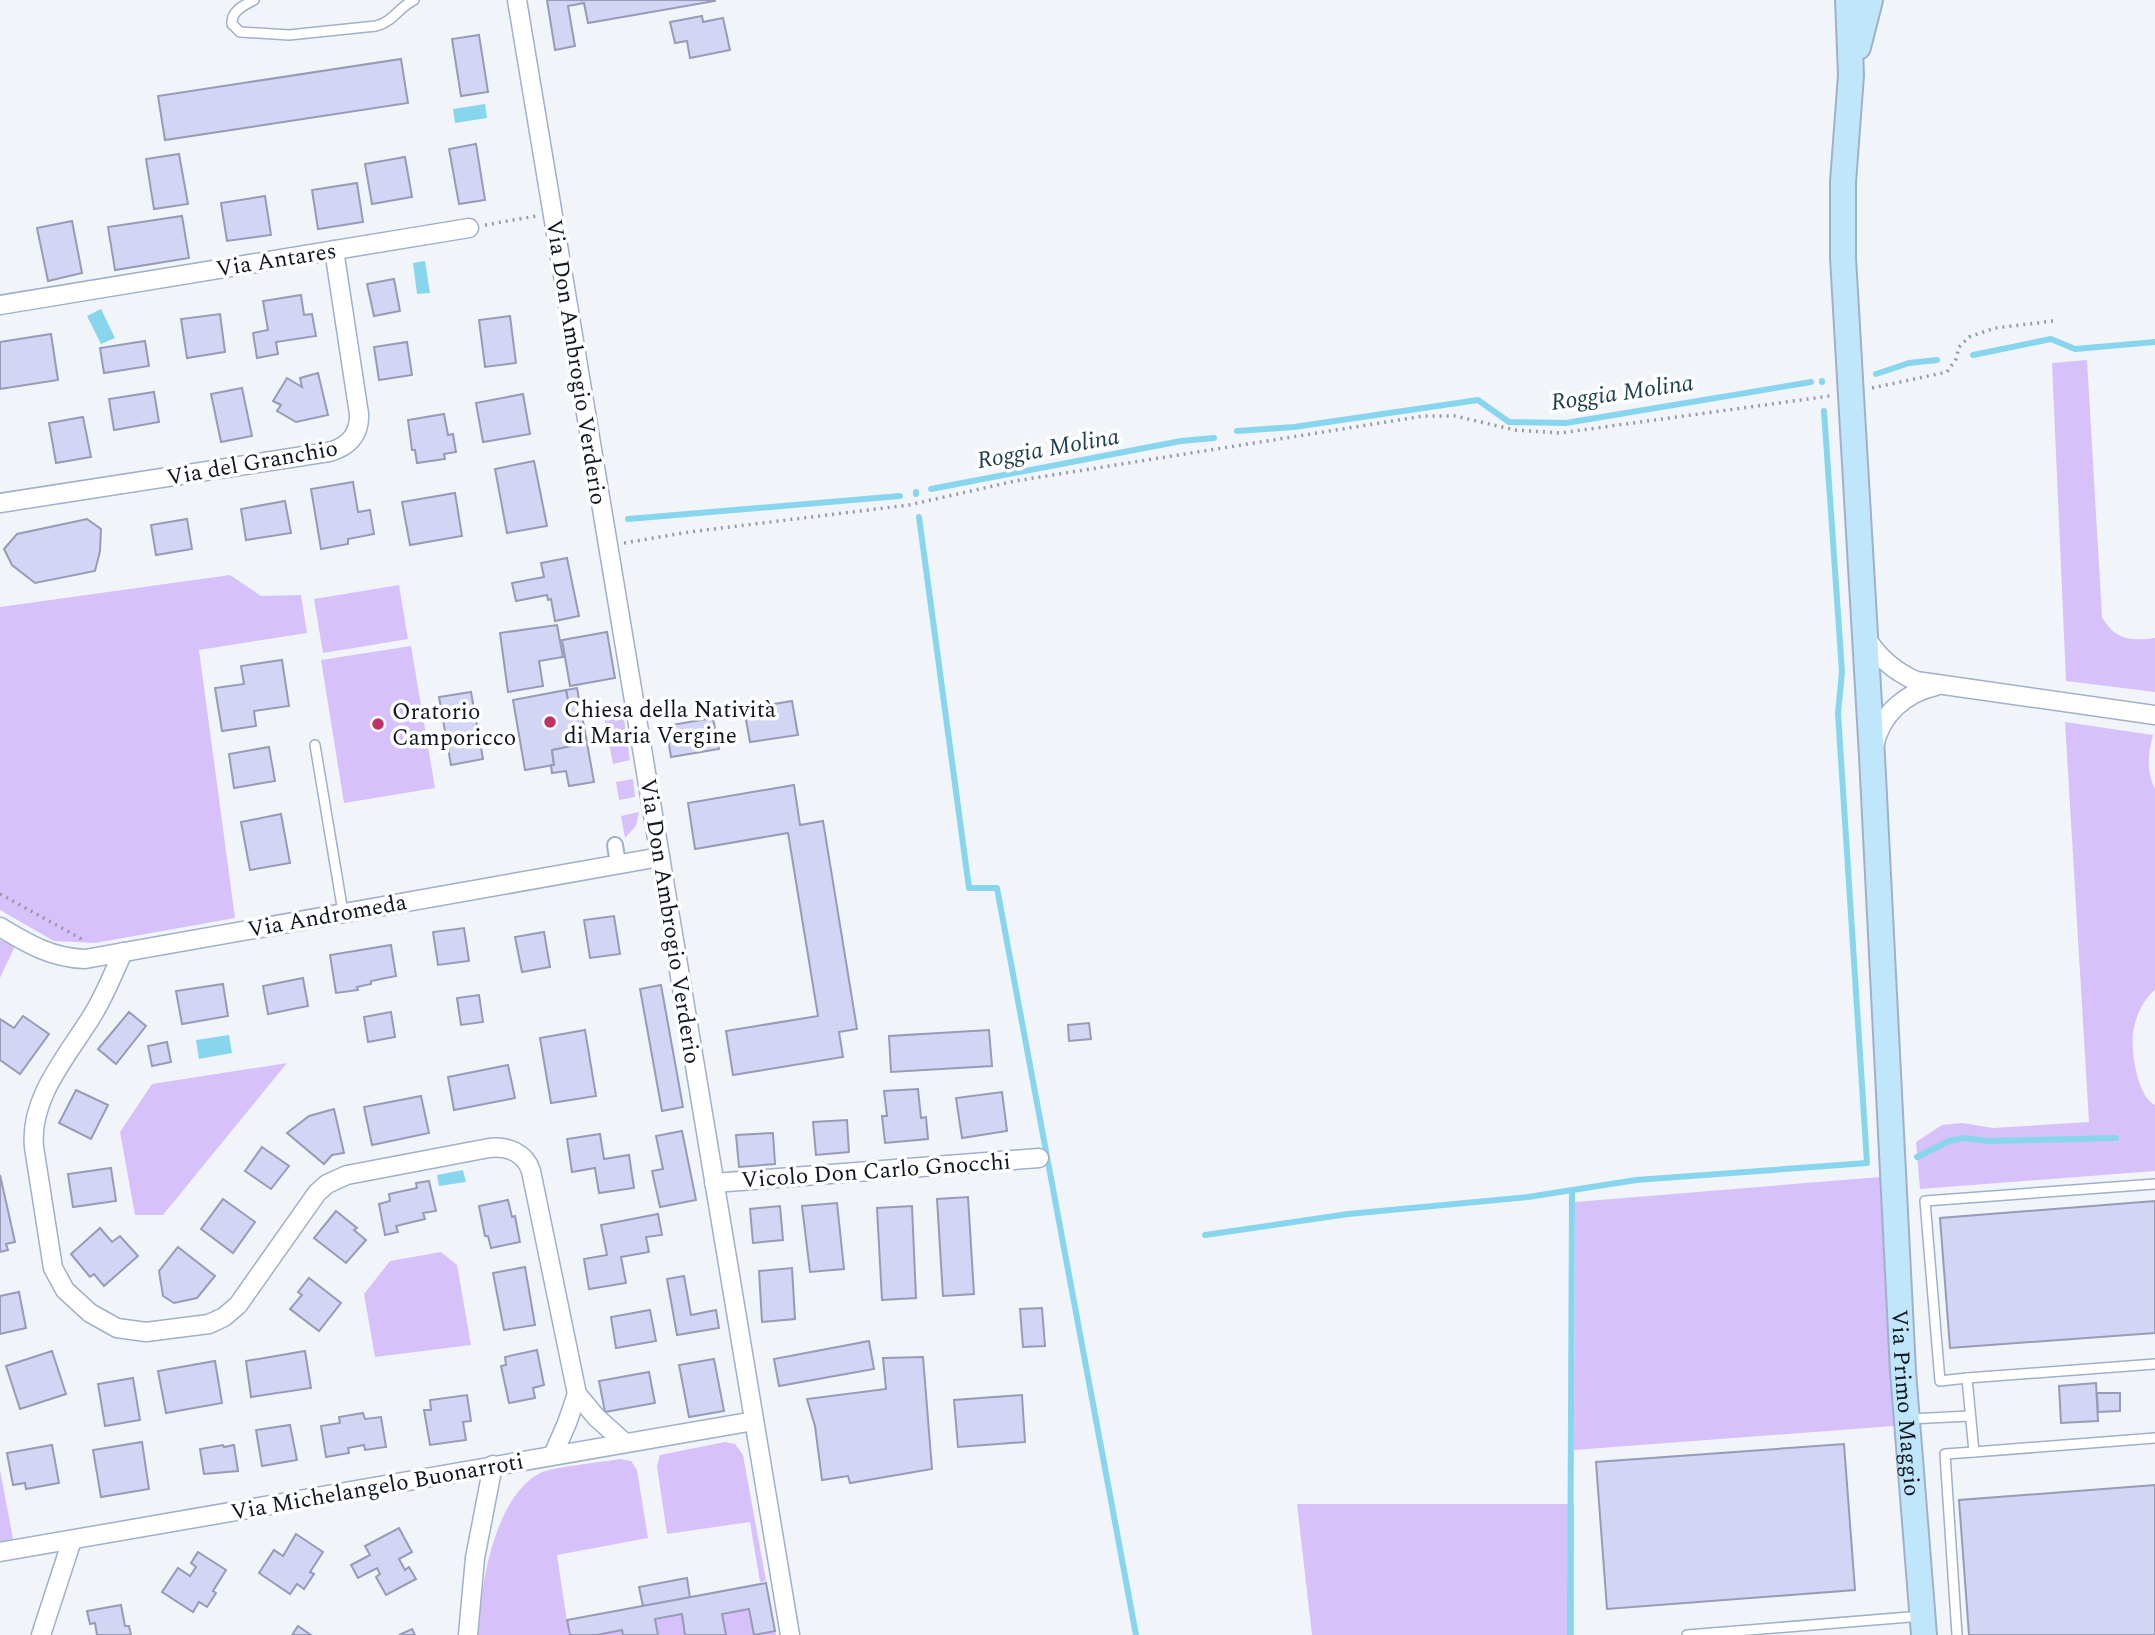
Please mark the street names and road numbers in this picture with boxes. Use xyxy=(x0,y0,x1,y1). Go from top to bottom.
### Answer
street label: Via Don Ambrogio Verderio xyxy=(536,217,615,508)
street label: Via Antares xyxy=(214,234,339,287)
street label: Via del Granchio xyxy=(164,431,341,496)
street label: Via Don Ambrogio Verderio xyxy=(630,776,709,1067)
street label: Via Andromeda xyxy=(245,885,410,948)
street label: Vicolo Don Carlo Gnocchi xyxy=(740,1145,1012,1198)
street label: Via Primo Maggio xyxy=(1881,1309,1929,1498)
street label: Via Michelangelo Buonarroti xyxy=(228,1444,526,1530)

